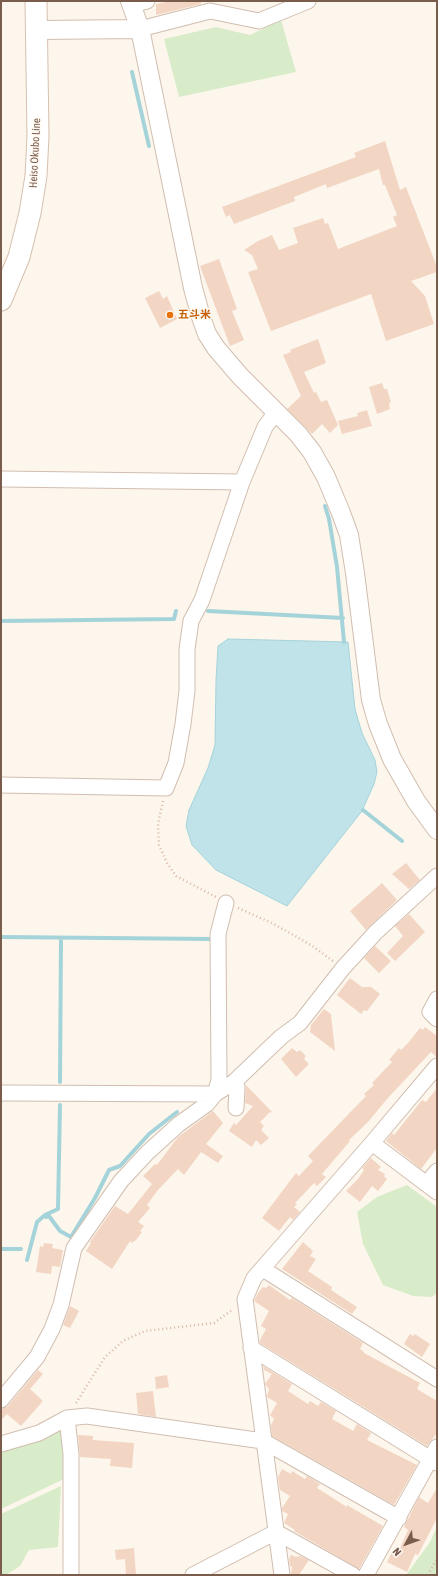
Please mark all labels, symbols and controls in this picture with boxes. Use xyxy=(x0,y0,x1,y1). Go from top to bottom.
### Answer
street label: Heiso Okubo Line xyxy=(27,118,43,188)
place label: 五斗米 xyxy=(178,308,211,322)
marker: 五斗米 xyxy=(165,310,175,320)
north arrow xyxy=(386,1524,426,1564)
text: N xyxy=(390,1545,404,1558)

